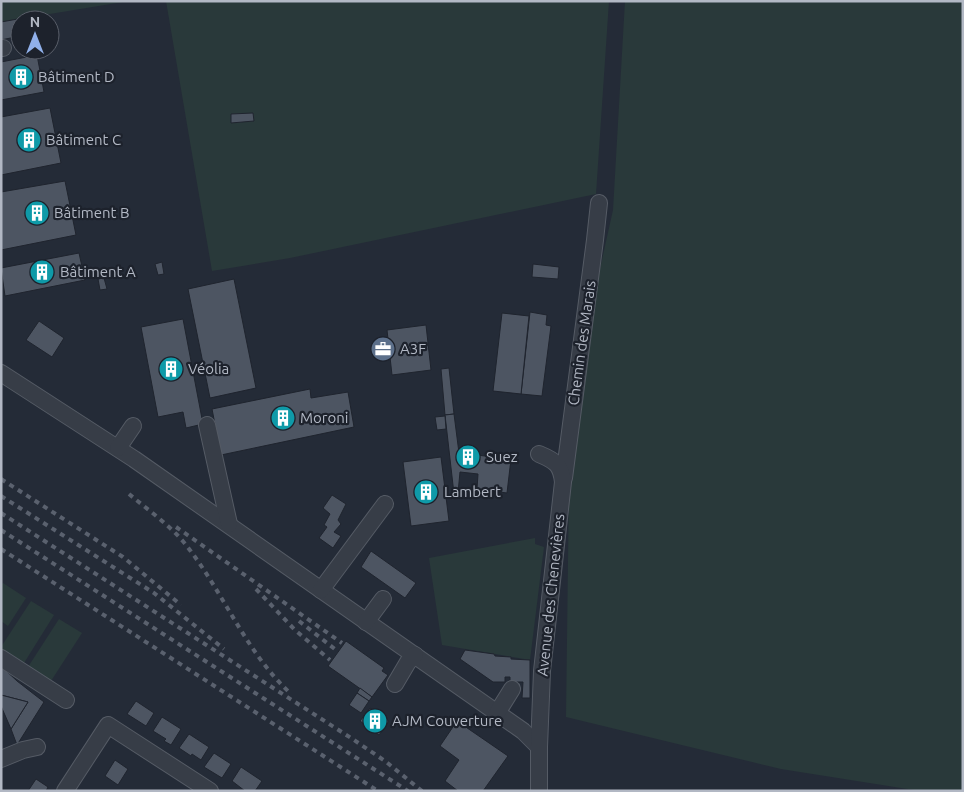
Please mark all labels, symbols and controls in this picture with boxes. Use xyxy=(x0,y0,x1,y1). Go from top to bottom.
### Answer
north arrow xyxy=(10,10,60,60)
text: N xyxy=(30,14,40,30)
building icon: Bâtiment D xyxy=(8,64,34,90)
place label: Bâtiment D xyxy=(38,68,115,85)
building icon: Bâtiment C xyxy=(16,127,42,153)
place label: Bâtiment C xyxy=(46,131,121,148)
building icon: Bâtiment B xyxy=(24,200,50,226)
place label: Bâtiment B xyxy=(54,204,129,221)
building icon: Bâtiment A xyxy=(29,259,55,285)
place label: Bâtiment A xyxy=(60,263,136,280)
street label: Chemin des Marais xyxy=(564,279,599,406)
office icon: A3F xyxy=(370,336,396,362)
place label: A3F xyxy=(400,340,426,357)
building icon: Véolia xyxy=(158,356,184,382)
place label: Véolia xyxy=(188,360,229,377)
building icon: Moroni xyxy=(270,405,296,431)
place label: Moroni xyxy=(300,409,348,426)
building icon: Suez xyxy=(455,444,481,470)
place label: Suez xyxy=(486,448,518,465)
building icon: Lambert xyxy=(413,479,439,505)
place label: Lambert xyxy=(444,483,501,500)
street label: Avenue des Chenevières xyxy=(534,513,568,677)
building icon: AJM Couverture xyxy=(362,708,388,734)
place label: AJM Couverture xyxy=(392,712,502,729)

